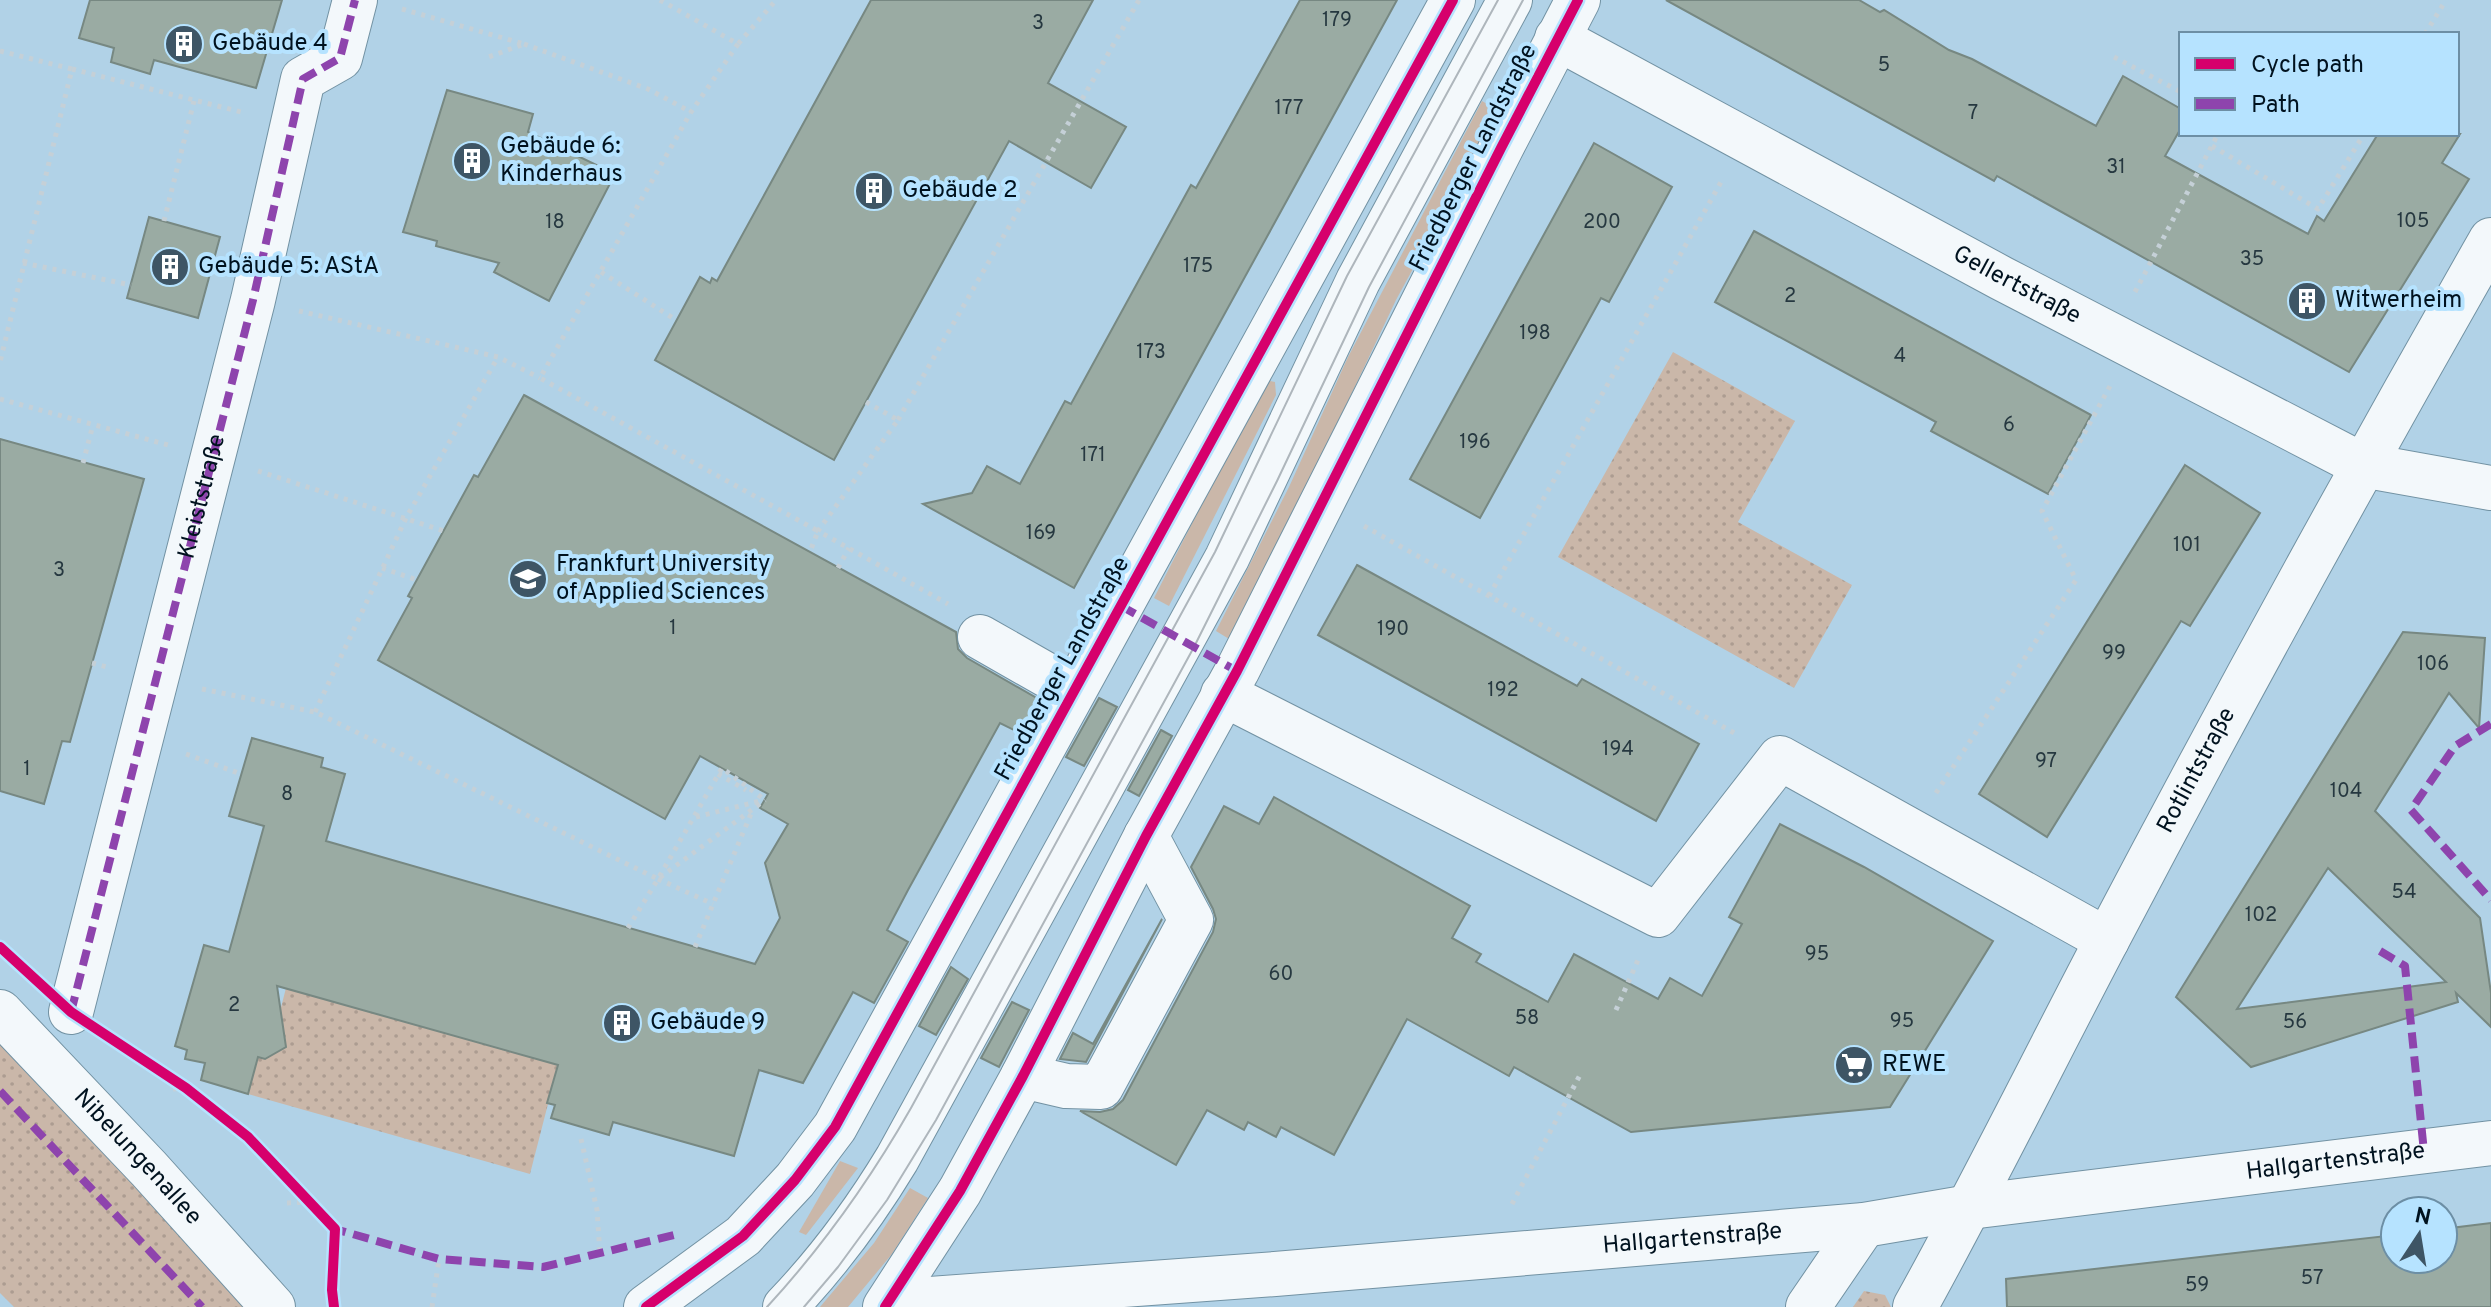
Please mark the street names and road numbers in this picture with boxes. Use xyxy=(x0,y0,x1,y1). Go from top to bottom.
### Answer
street label: Friedberger Landstraße xyxy=(1404,39,1544,277)
street label: Gellertstraße xyxy=(1947,240,2086,332)
street label: Kleiststraße xyxy=(172,431,233,562)
street label: Friedberger Landstraße xyxy=(989,552,1137,786)
street label: Rotlintstraße xyxy=(2151,703,2243,839)
street label: Nibelungenallee xyxy=(66,1083,208,1232)
street label: Hallgartenstraße xyxy=(2245,1136,2427,1188)
street label: Hallgartenstraße xyxy=(1602,1217,1783,1262)

